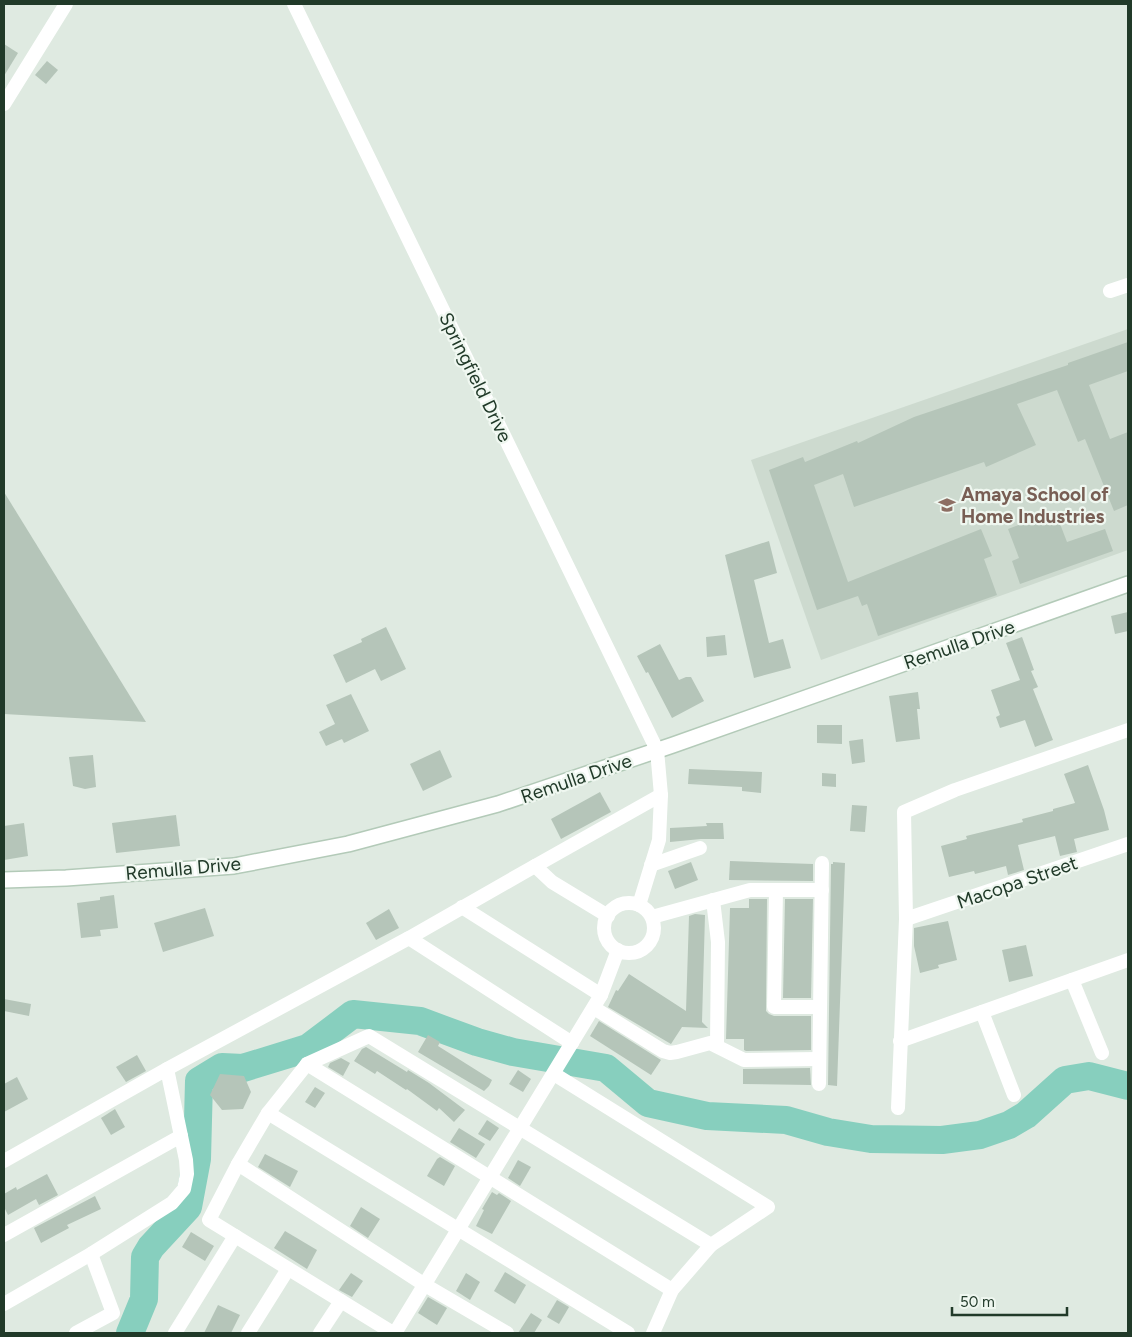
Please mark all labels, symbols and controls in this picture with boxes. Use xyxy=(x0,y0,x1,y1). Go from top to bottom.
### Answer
street label: Springfield Drive xyxy=(434,309,517,446)
place label: Amaya School of Home Industries xyxy=(961,483,1109,528)
school or university icon: Amaya School of Home Industries xyxy=(937,495,957,515)
street label: Remulla Drive xyxy=(901,615,1018,674)
street label: Remulla Drive xyxy=(518,749,635,808)
street label: Macopa Street xyxy=(954,851,1080,914)
street label: Remulla Drive xyxy=(124,852,242,885)
scale bar xyxy=(952,1284,1067,1316)
text: 50 m xyxy=(960,1293,995,1311)

